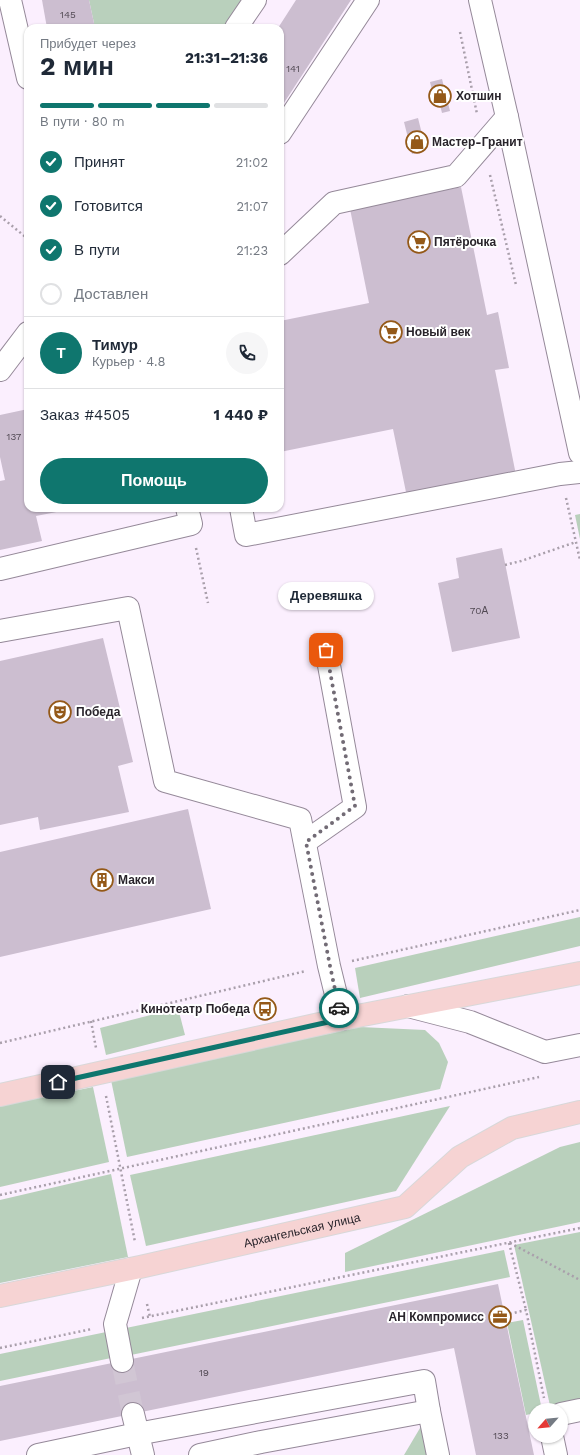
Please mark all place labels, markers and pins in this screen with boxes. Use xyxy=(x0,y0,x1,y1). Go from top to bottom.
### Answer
shop icon: Хотшин xyxy=(427,83,453,109)
place label: Хотшин xyxy=(456,89,501,103)
shop icon: Мастер-Гранит xyxy=(404,129,430,155)
place label: Мастер-Гранит xyxy=(432,135,523,149)
supermarket icon: Пятёрочка xyxy=(406,229,432,255)
place label: Пятёрочка xyxy=(434,235,497,249)
supermarket icon: Новый век xyxy=(378,319,404,345)
place label: Новый век xyxy=(406,325,471,339)
callout: Деревяшка xyxy=(278,582,374,610)
pin xyxy=(309,633,343,667)
theatre icon: Победа xyxy=(47,699,73,725)
place label: Победа xyxy=(76,705,121,719)
building icon: Макси xyxy=(89,867,115,893)
place label: Макси xyxy=(118,873,155,887)
bus stop icon: Кинотеатр Победа xyxy=(252,996,278,1022)
place label: Кинотеатр Победа xyxy=(141,1002,250,1016)
pin xyxy=(41,1065,75,1099)
office icon: АН Компромисс xyxy=(487,1304,513,1330)
place label: АН Компромисс xyxy=(389,1310,484,1324)

